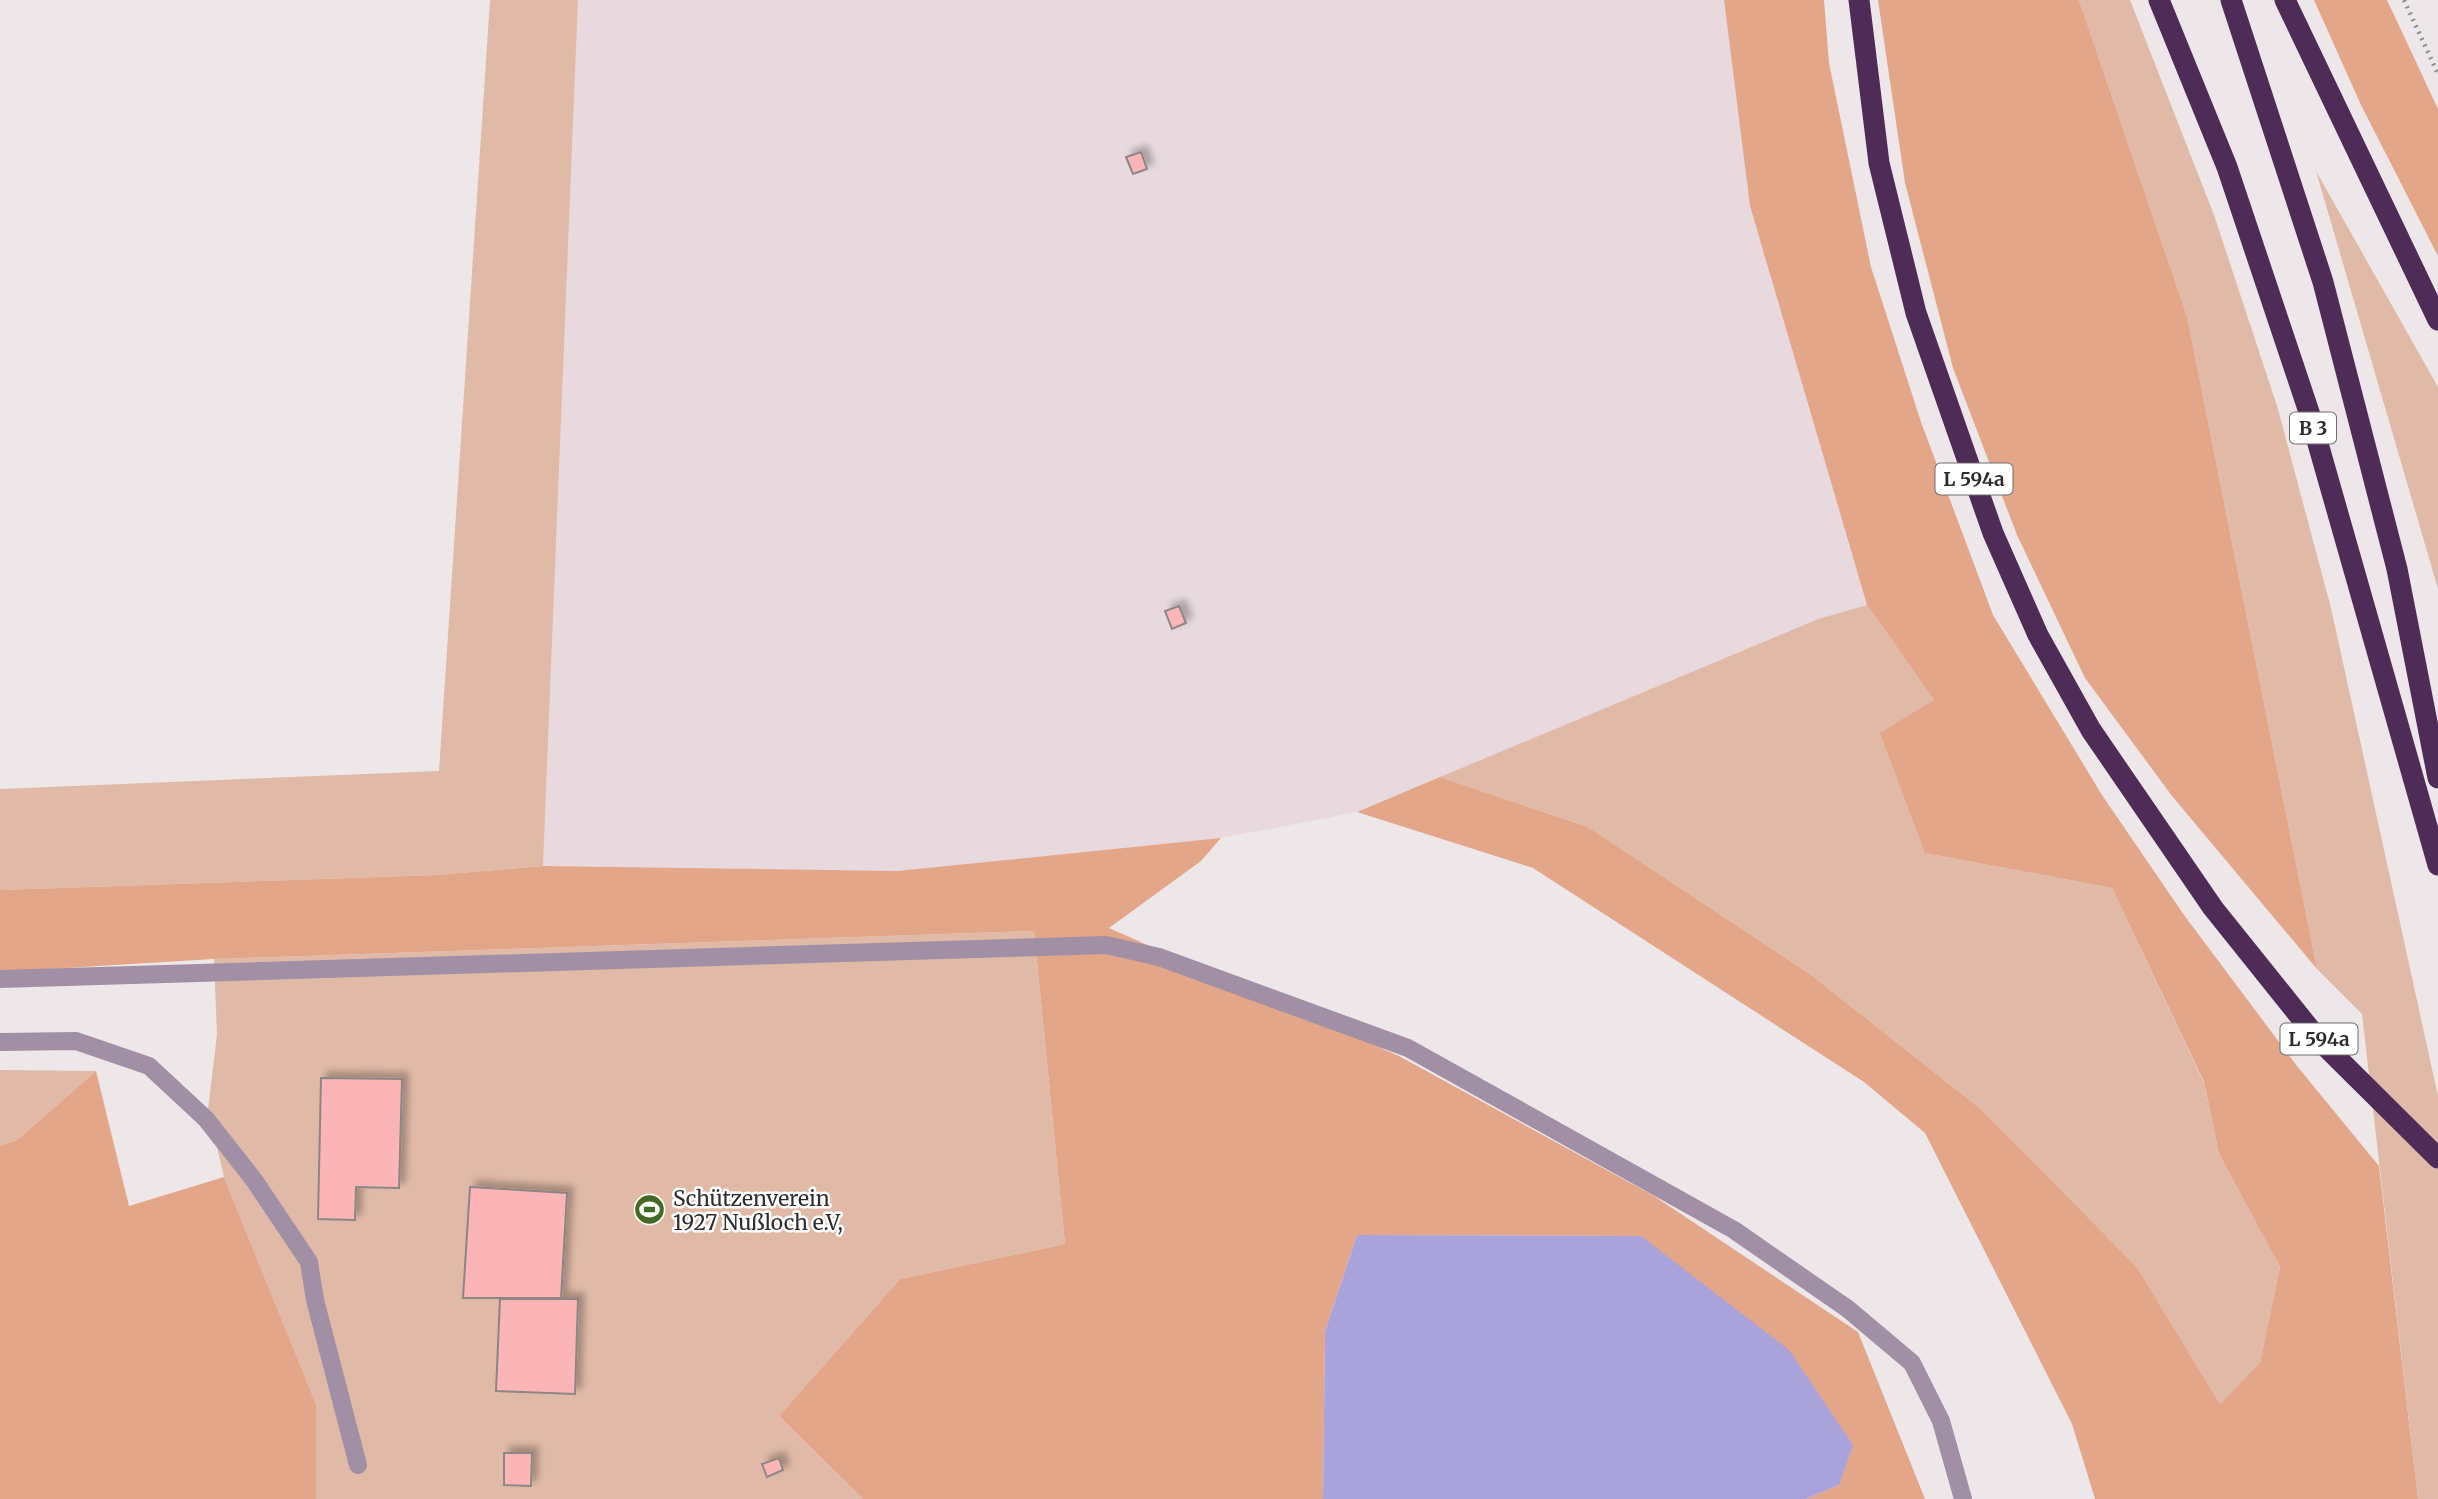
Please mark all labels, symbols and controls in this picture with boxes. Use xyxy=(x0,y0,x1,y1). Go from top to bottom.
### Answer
road number: B 3 xyxy=(2290,412,2336,444)
road number: L 594a xyxy=(1936,464,2012,494)
road number: L 594a xyxy=(2280,1023,2358,1054)
place label: Schützenverein 1927 Nußloch e.V, xyxy=(673,1185,843,1236)
sports icon: Schützenverein 1927 Nußloch e.V, xyxy=(633,1193,667,1227)

